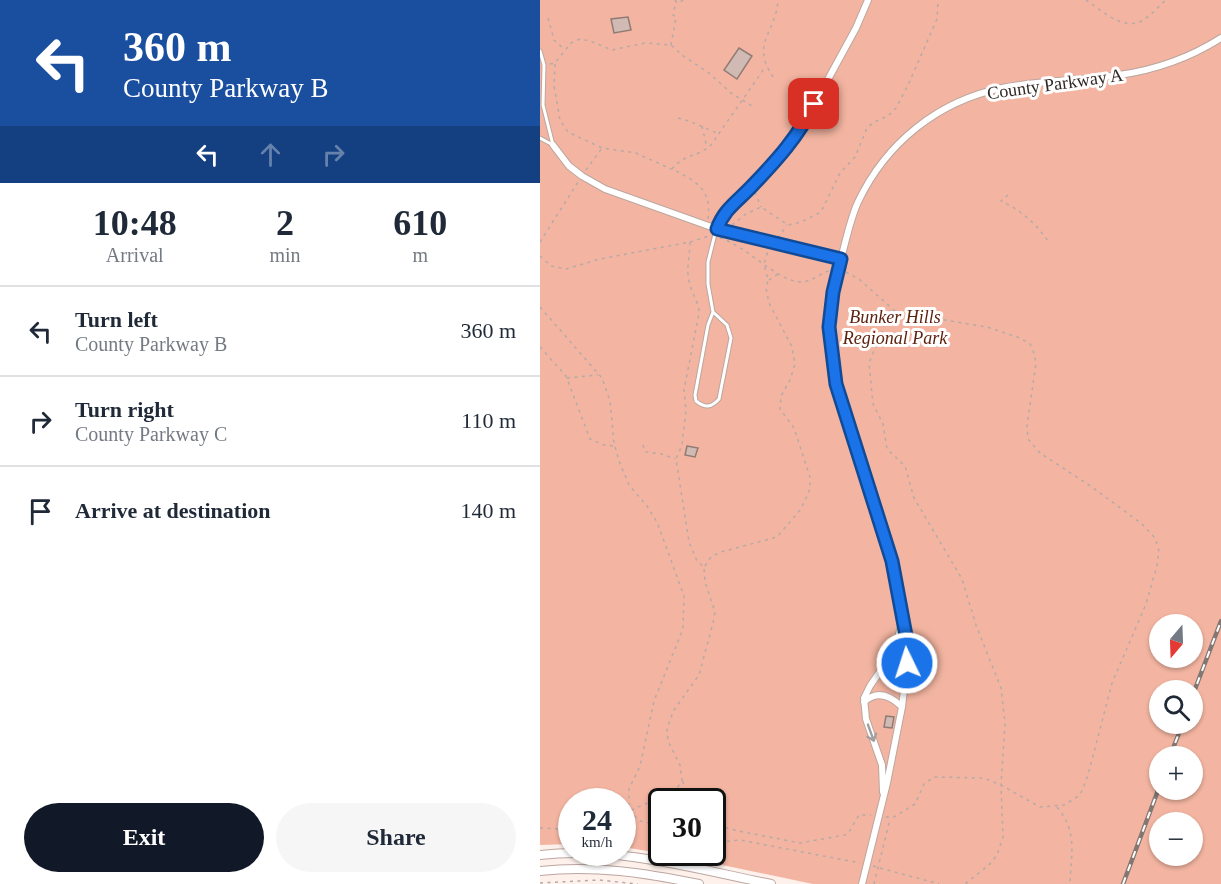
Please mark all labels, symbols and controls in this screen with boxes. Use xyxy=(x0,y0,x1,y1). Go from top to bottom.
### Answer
icon: left xyxy=(24,24,102,102)
text: 360 m xyxy=(123,24,232,70)
street label: County Parkway A xyxy=(986,65,1124,103)
text: County Parkway B xyxy=(123,73,329,103)
pin xyxy=(788,78,839,129)
icon: arrive xyxy=(797,87,830,120)
icon: left xyxy=(191,138,224,171)
icon: ahead xyxy=(254,138,287,171)
icon: right xyxy=(317,138,350,171)
text: 10:48 xyxy=(93,203,177,243)
text: 2 xyxy=(276,203,294,243)
text: 610 xyxy=(393,203,447,243)
text: Arrival xyxy=(106,244,164,266)
text: min xyxy=(269,244,301,266)
text: m xyxy=(413,244,428,266)
text: Turn left xyxy=(75,307,158,332)
park label: Bunker Hills Regional Park xyxy=(842,307,948,348)
icon: left xyxy=(24,315,57,348)
text: 360 m xyxy=(460,318,516,343)
text: County Parkway B xyxy=(75,333,227,355)
text: Turn right xyxy=(75,397,174,422)
icon: right xyxy=(24,405,57,438)
text: 110 m xyxy=(461,408,516,433)
text: County Parkway C xyxy=(75,423,227,445)
icon: arrive xyxy=(24,495,57,528)
text: Arrive at destination xyxy=(75,498,271,523)
text: 140 m xyxy=(460,498,516,523)
north arrow xyxy=(1149,614,1203,668)
map controls xyxy=(1149,614,1203,866)
position arrow xyxy=(875,631,939,695)
button: search xyxy=(1149,680,1203,734)
one-way arrow xyxy=(867,723,878,742)
button: + xyxy=(1149,746,1203,800)
speed limit sign: 30 xyxy=(648,788,726,866)
button: Exit xyxy=(24,803,264,872)
button: Share xyxy=(276,803,516,872)
text: 24 xyxy=(582,803,612,836)
button: − xyxy=(1149,812,1203,866)
text: km/h xyxy=(582,834,612,850)

